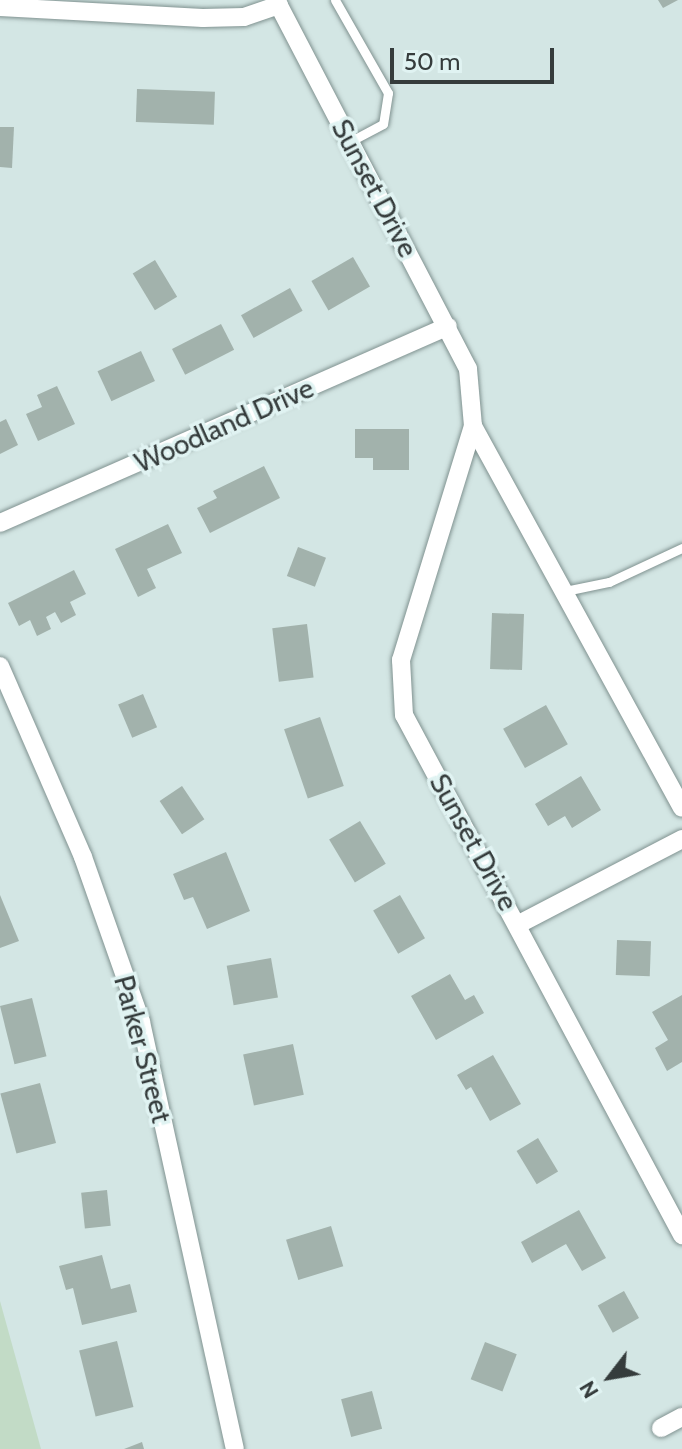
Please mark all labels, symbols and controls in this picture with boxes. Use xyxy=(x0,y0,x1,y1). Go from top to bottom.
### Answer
scale bar xyxy=(394,32,558,82)
text: 50 m xyxy=(404,47,460,76)
street label: Sunset Drive xyxy=(325,113,425,263)
street label: Woodland Drive xyxy=(129,371,319,479)
street label: Sunset Drive xyxy=(423,768,525,916)
street label: Parker Street xyxy=(107,972,179,1126)
north arrow xyxy=(570,1337,650,1417)
text: N xyxy=(573,1376,605,1403)

